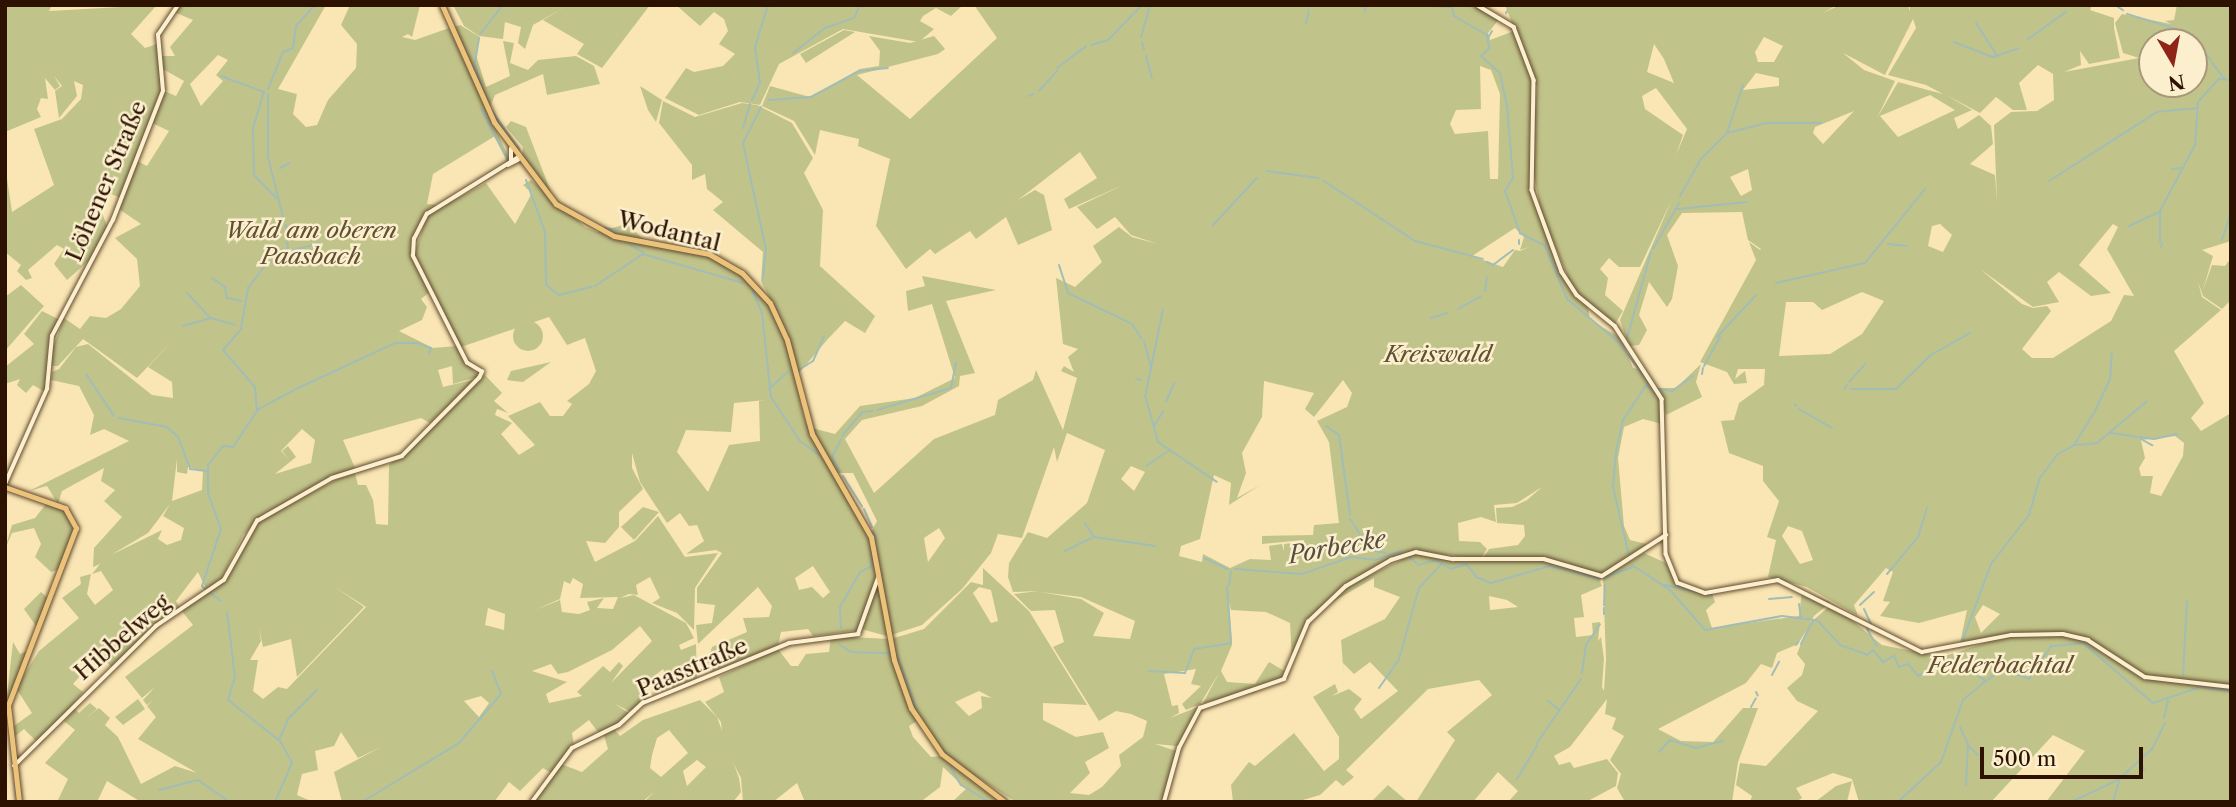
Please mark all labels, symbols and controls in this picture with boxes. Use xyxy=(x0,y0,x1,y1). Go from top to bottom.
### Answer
north arrow xyxy=(2138,28,2208,98)
text: N xyxy=(2166,69,2187,95)
street label: Löhener Straße xyxy=(60,96,152,266)
street label: Wodantal xyxy=(615,205,723,257)
park label: Wald am oberen Paasbach xyxy=(225,216,397,270)
park label: Kreiswald xyxy=(1384,340,1492,368)
water label: Porbecke xyxy=(1286,524,1388,570)
street label: Hibbelweg xyxy=(69,588,175,686)
street label: Paasstraße xyxy=(632,631,752,703)
park label: Felderbachtal xyxy=(1927,651,2073,679)
scale bar xyxy=(1984,734,2147,778)
text: 500 m xyxy=(1993,746,2056,771)

